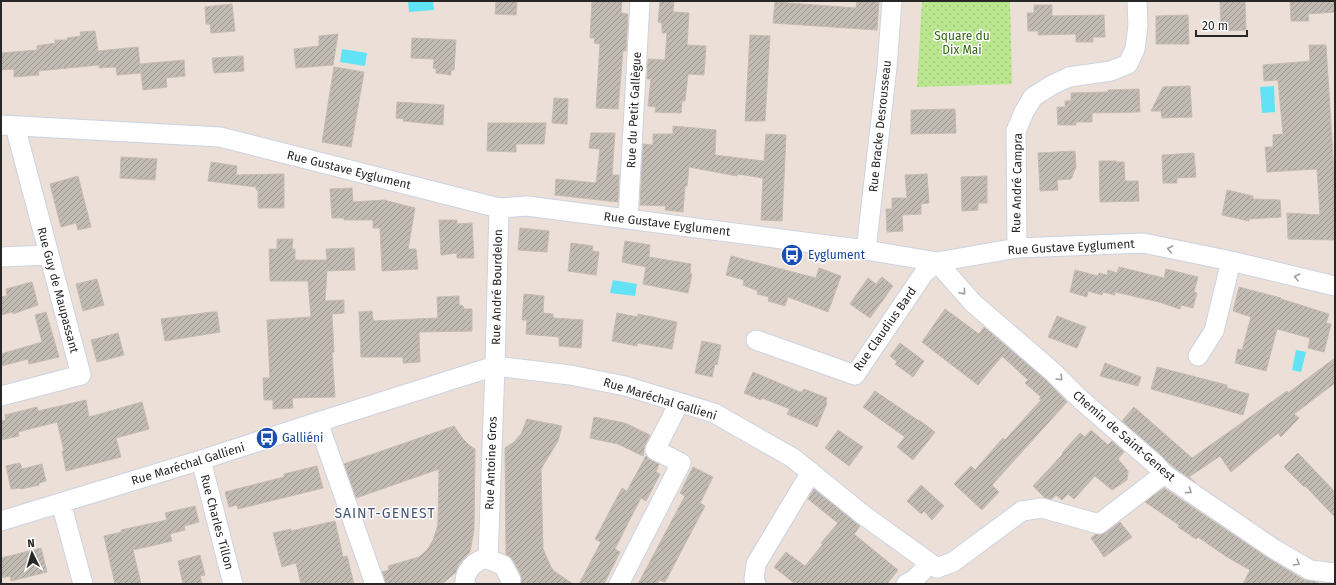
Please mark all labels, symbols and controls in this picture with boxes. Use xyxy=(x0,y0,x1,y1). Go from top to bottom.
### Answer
scale bar xyxy=(1196,12,1247,38)
text: 20 m xyxy=(1202,19,1228,33)
park label: Square du Dix Mai xyxy=(934,29,990,57)
street label: Rue du Petit Gallègue xyxy=(624,51,644,169)
street label: Rue Bracke Desrousseau xyxy=(866,59,894,193)
street label: Rue André Campra xyxy=(1009,133,1025,233)
street label: Rue Gustave Eyglument xyxy=(286,148,413,192)
street label: Rue Gustave Eyglument xyxy=(603,209,732,239)
street label: Rue Guy de Maupassant xyxy=(34,226,82,355)
street label: Rue André Bourdelon xyxy=(489,229,505,345)
street label: Rue Gustave Eyglument xyxy=(1007,237,1136,257)
bus stop icon: Eyglument xyxy=(779,242,805,268)
one-way arrow xyxy=(1167,245,1173,253)
place label: Eyglument xyxy=(808,248,866,262)
one-way arrow xyxy=(1294,273,1301,282)
street label: Rue Claudius Bard xyxy=(851,284,919,374)
one-way arrow xyxy=(958,287,965,294)
one-way arrow xyxy=(1055,373,1062,381)
street label: Rue Maréchal Gallieni xyxy=(602,375,718,423)
street label: Chemin de Saint-Genest xyxy=(1070,388,1178,485)
street label: Rue Antoine Gros xyxy=(482,416,500,510)
bus stop icon: Galliéni xyxy=(254,425,280,451)
place label: Galliéni xyxy=(282,431,323,445)
street label: Rue Maréchal Gallieni xyxy=(130,440,246,488)
street label: Rue Charles Tillon xyxy=(198,473,236,571)
one-way arrow xyxy=(1184,486,1191,493)
district label: SAINT-GENEST xyxy=(334,505,436,522)
north arrow xyxy=(12,533,52,573)
text: N xyxy=(27,537,35,550)
one-way arrow xyxy=(1293,558,1300,566)

